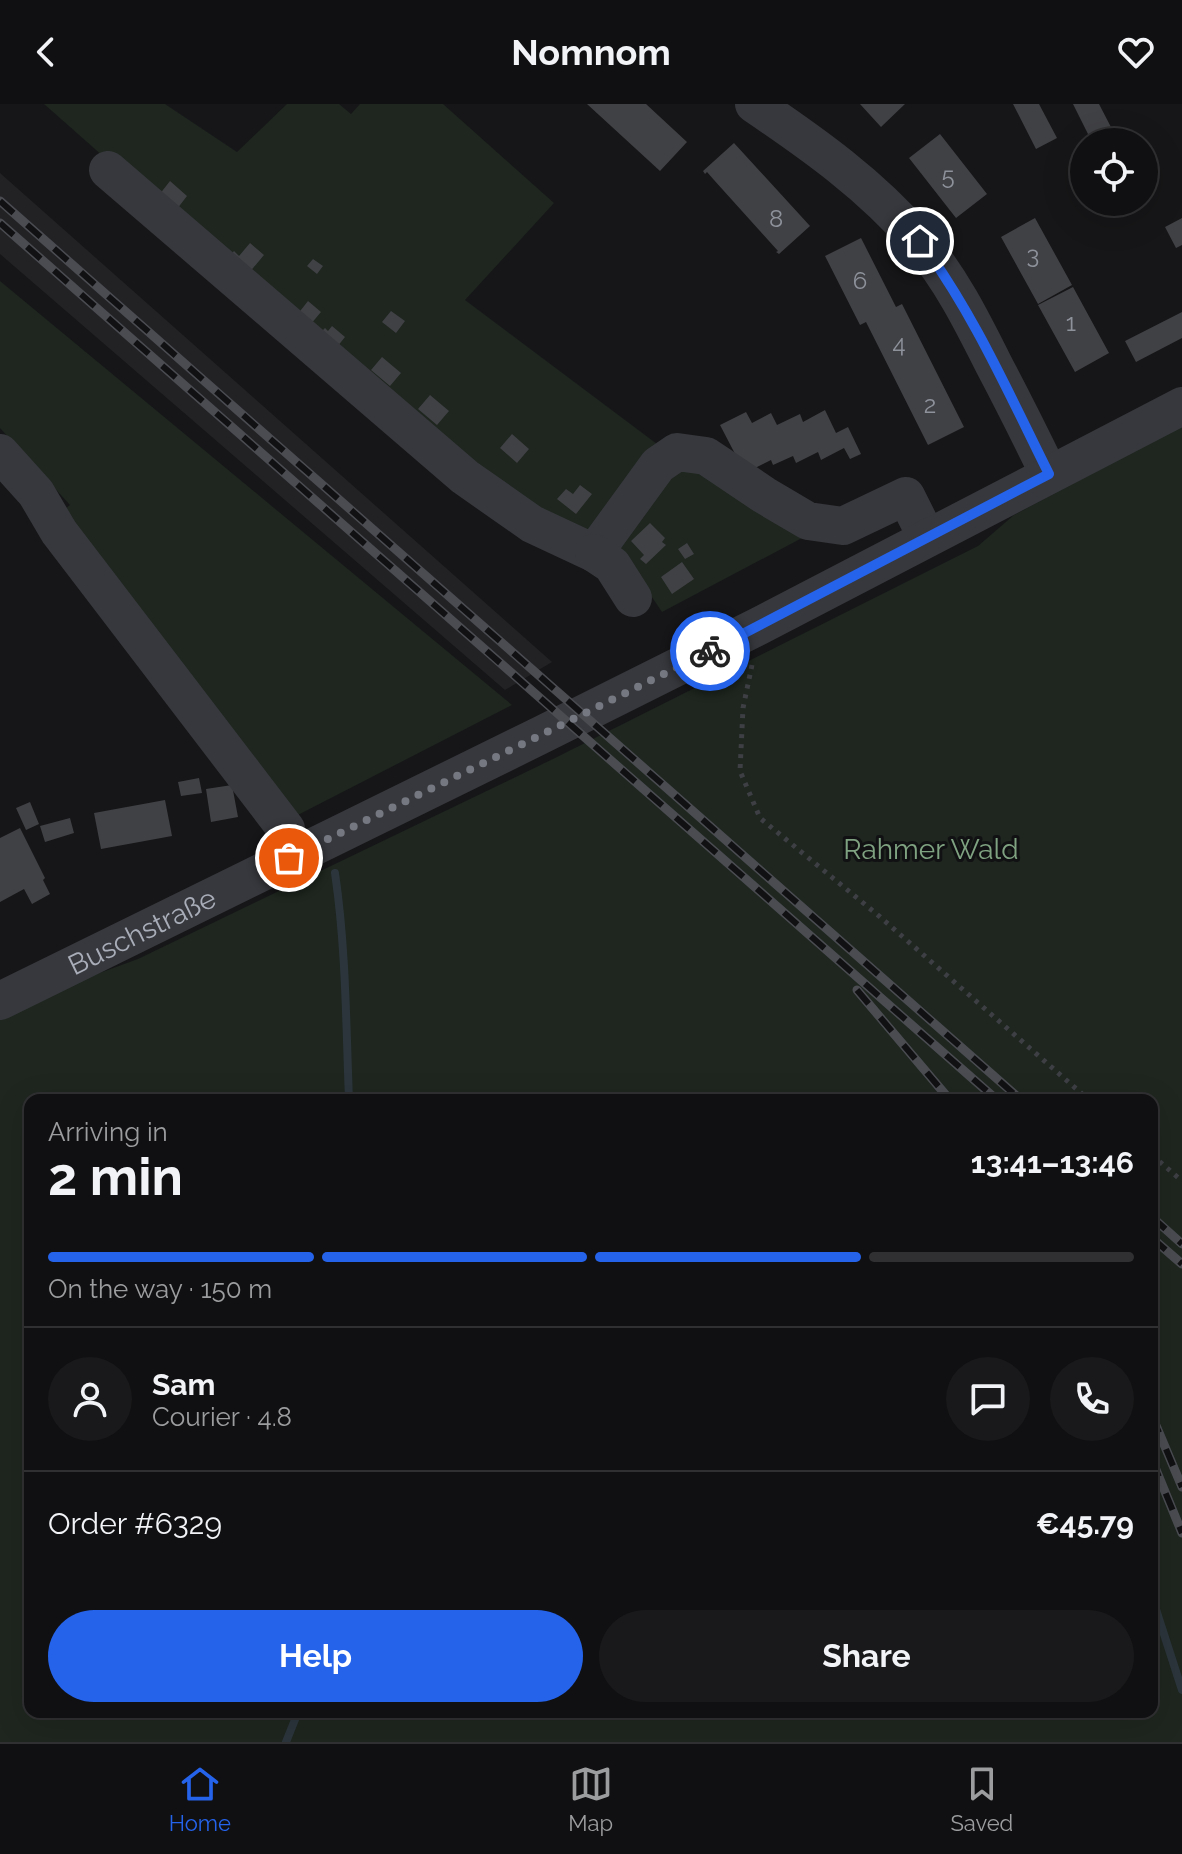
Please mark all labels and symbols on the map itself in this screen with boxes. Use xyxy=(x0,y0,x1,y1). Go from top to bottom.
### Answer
house number: 5 xyxy=(941,161,955,190)
house number: 8 xyxy=(769,204,783,233)
pin xyxy=(886,207,954,275)
house number: 3 xyxy=(1027,240,1039,269)
house number: 6 xyxy=(853,266,867,295)
house number: 1 xyxy=(1066,308,1076,337)
house number: 4 xyxy=(892,329,906,358)
house number: 2 xyxy=(924,390,936,419)
courier xyxy=(670,611,750,691)
pin xyxy=(255,824,323,892)
park label: Rahmer Wald xyxy=(843,833,1019,866)
street label: Buschstraße xyxy=(63,882,221,982)

